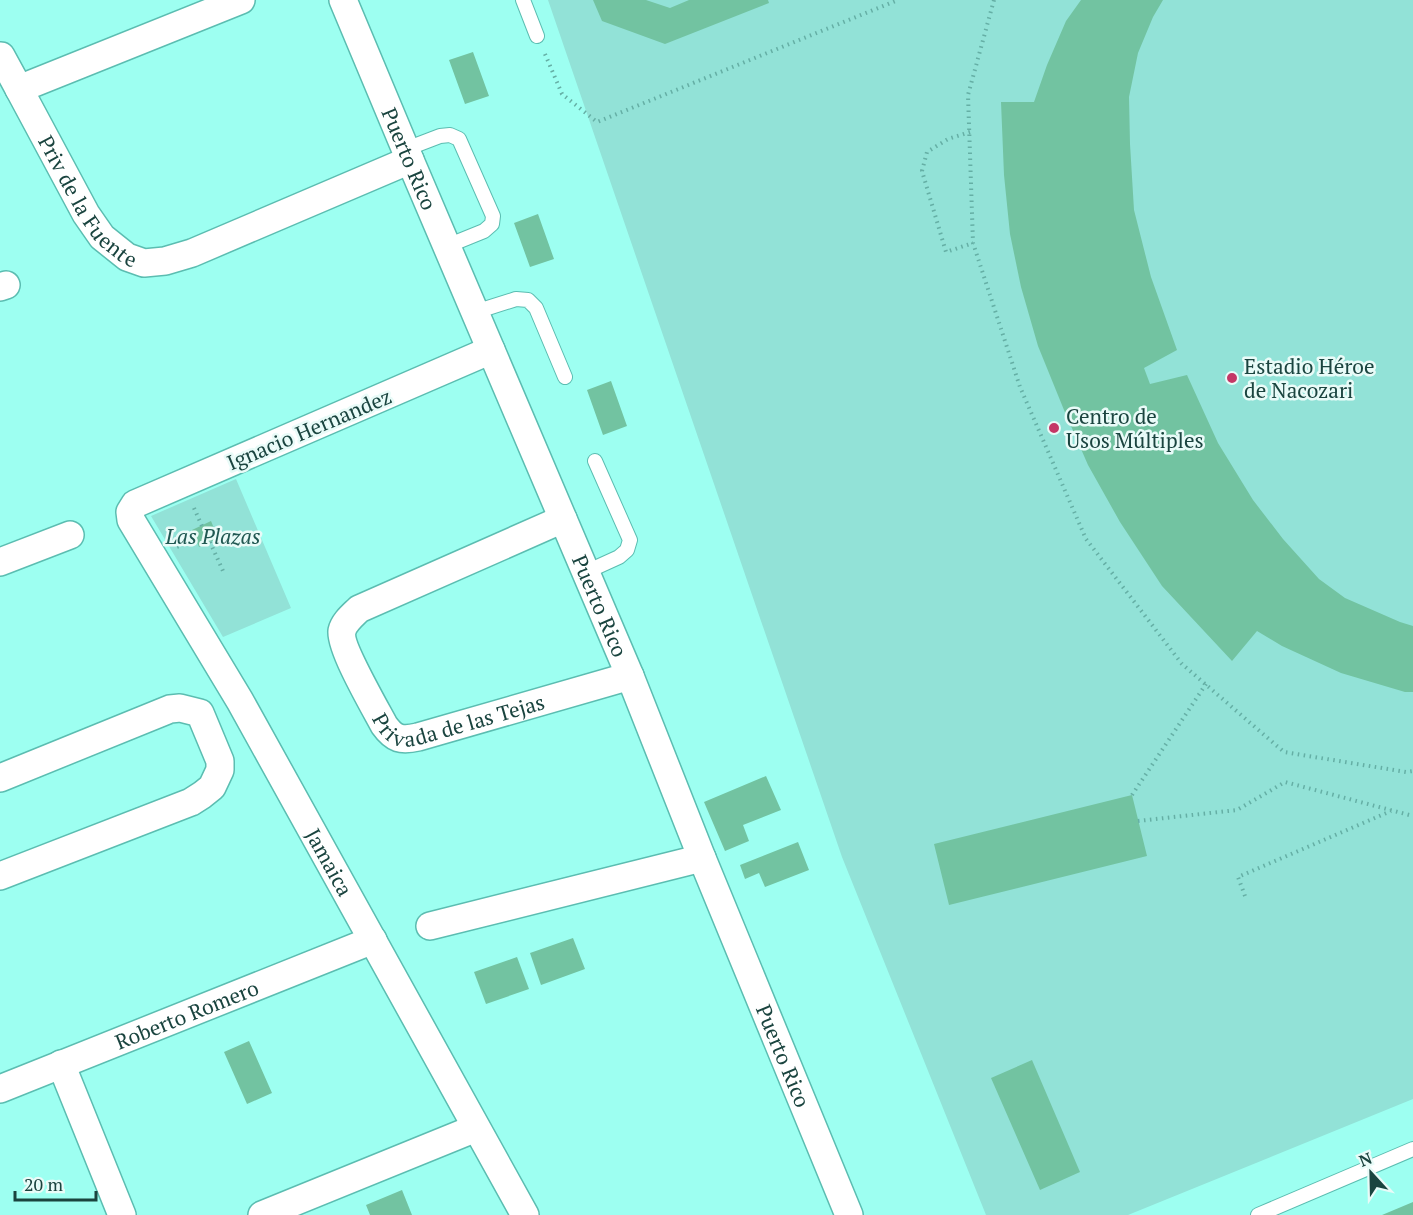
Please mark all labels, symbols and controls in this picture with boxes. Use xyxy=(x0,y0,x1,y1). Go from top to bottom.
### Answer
street label: Puerto Rico xyxy=(376,103,444,214)
street label: Priv de la Fuente xyxy=(32,130,141,273)
place label: Estadio Héroe de Nacozari xyxy=(1244,352,1375,404)
marker: Estadio Héroe de Nacozari xyxy=(1225,371,1239,385)
street label: Ignacio Hernandez xyxy=(223,382,395,476)
place label: Centro de Usos Múltiples xyxy=(1066,402,1204,454)
marker: Centro de Usos Múltiples xyxy=(1047,421,1061,435)
park label: Las Plazas xyxy=(165,522,261,550)
street label: Puerto Rico xyxy=(566,550,634,661)
street label: Privada de las Tejas xyxy=(372,686,554,718)
text: Privada de las Tejas xyxy=(366,687,548,753)
street label: Jamaica xyxy=(299,823,360,901)
street label: Roberto Romero xyxy=(111,973,263,1056)
street label: Puerto Rico xyxy=(750,1000,817,1111)
north arrow xyxy=(1341,1143,1401,1203)
text: N xyxy=(1356,1147,1375,1172)
scale bar xyxy=(15,1164,96,1202)
text: 20 m xyxy=(24,1172,64,1196)

